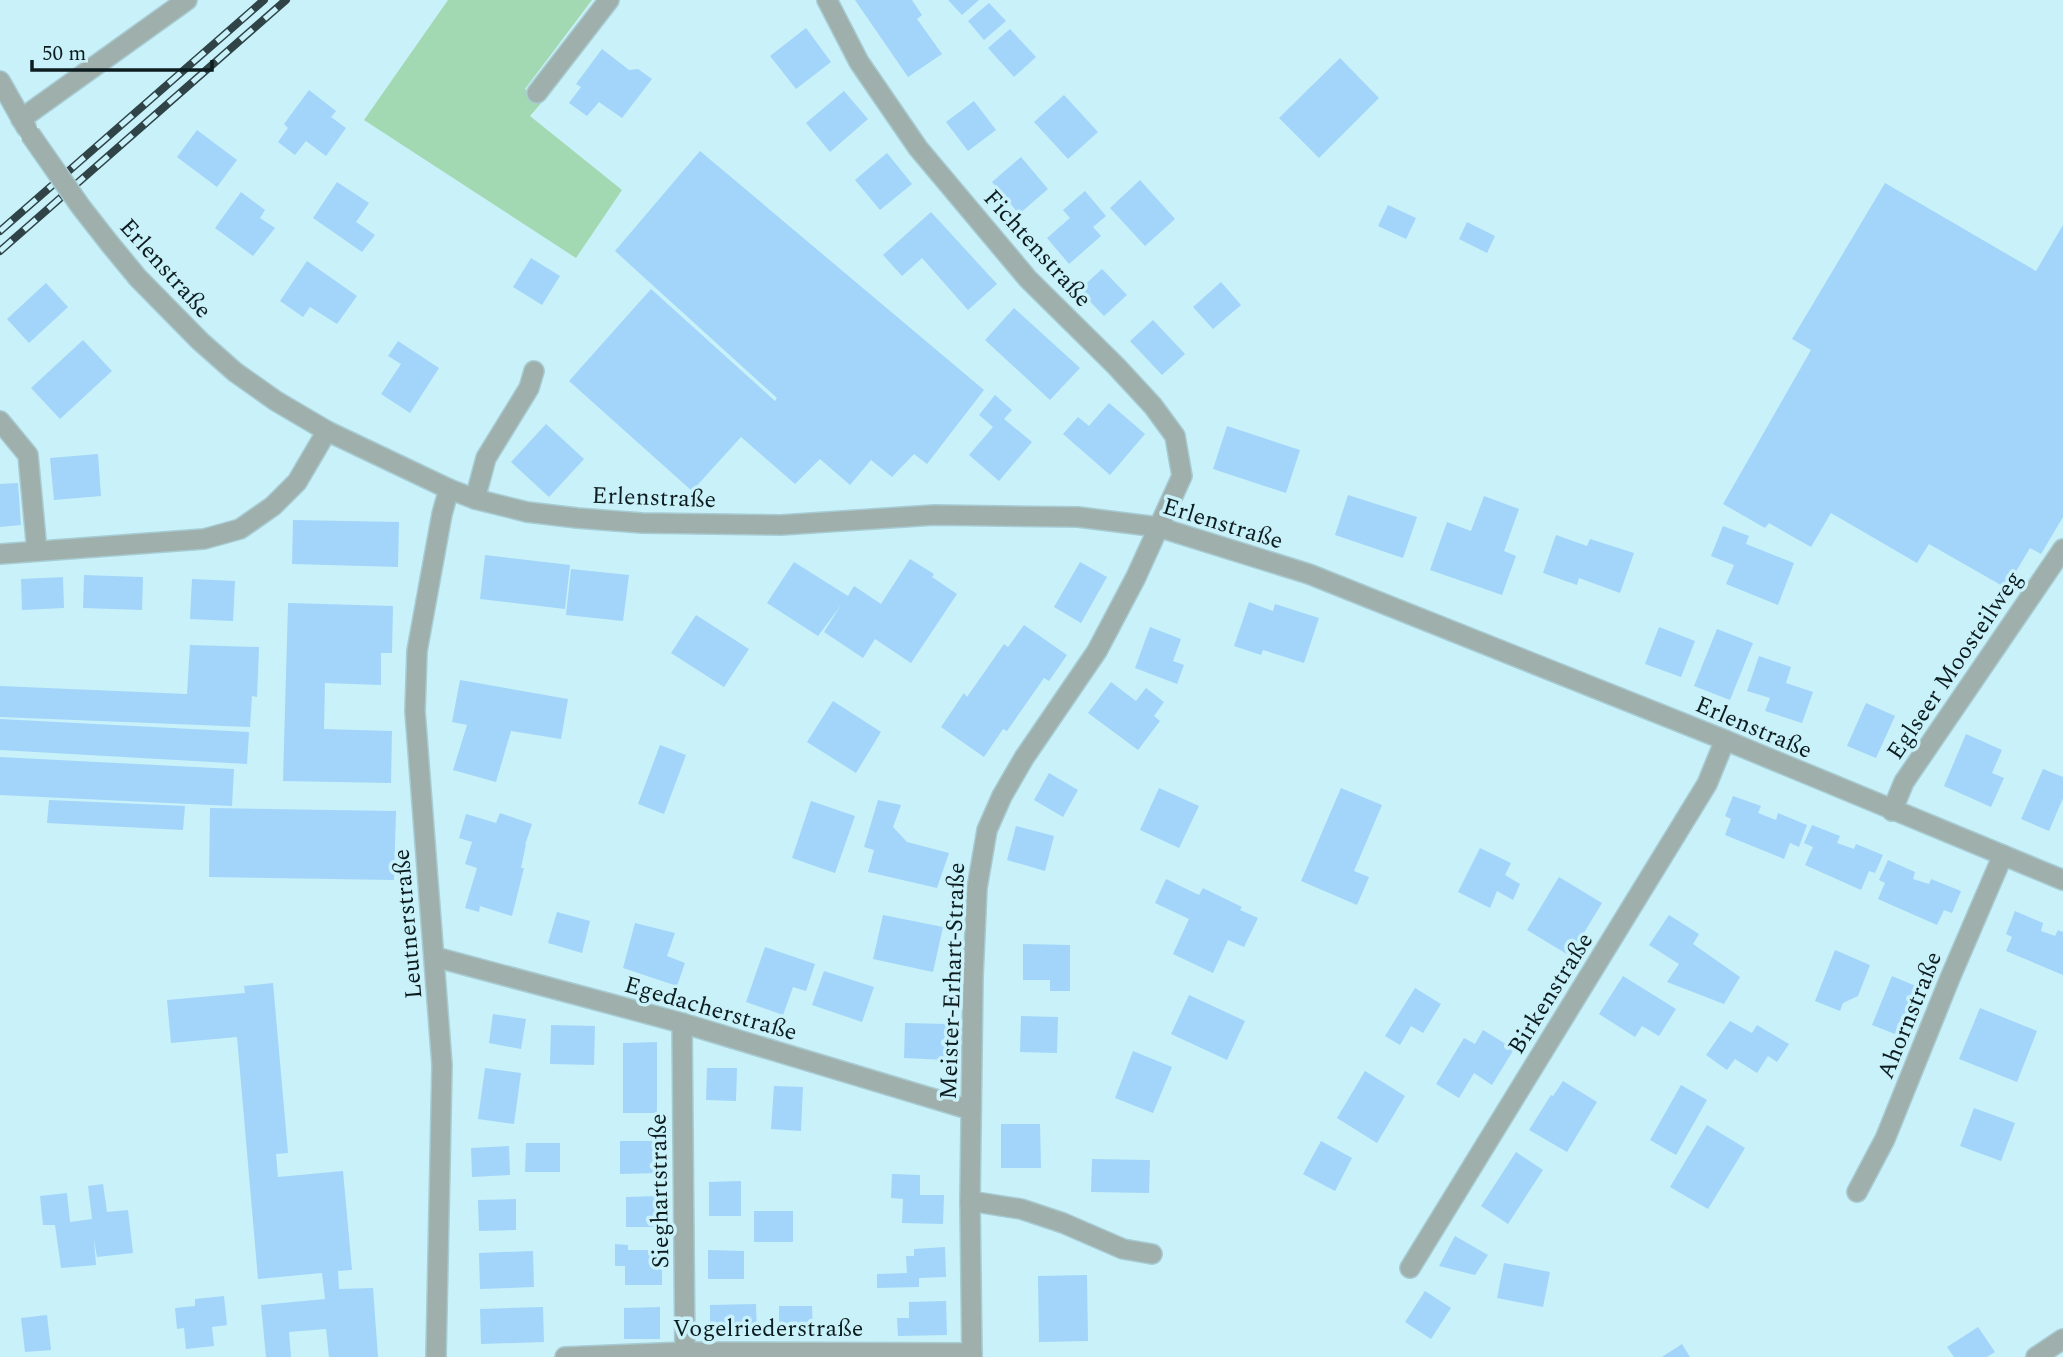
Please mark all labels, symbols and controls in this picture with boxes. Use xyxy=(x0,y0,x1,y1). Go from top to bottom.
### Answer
scale bar xyxy=(32,28,212,72)
text: 50 m xyxy=(42,38,86,70)
street label: Fichtenstraße xyxy=(974,182,1100,316)
street label: Erlenstraße xyxy=(110,210,220,327)
street label: Erlenstraße xyxy=(591,478,717,518)
street label: Erlenstraße xyxy=(1158,489,1287,559)
street label: Eglseer Moosteilweg xyxy=(1878,564,2032,767)
street label: Erlenstraße xyxy=(1689,687,1818,769)
street label: Leutnerstraße xyxy=(384,847,432,1000)
street label: Meister-Erhart-Straße xyxy=(931,862,975,1100)
street label: Birkenstraße xyxy=(1499,926,1603,1061)
street label: Ahornstraße xyxy=(1868,946,1952,1085)
street label: Egedacherstraße xyxy=(620,967,801,1051)
street label: Sieghartstraße xyxy=(641,1113,679,1269)
street label: Vogelriederstraße xyxy=(673,1311,863,1347)

